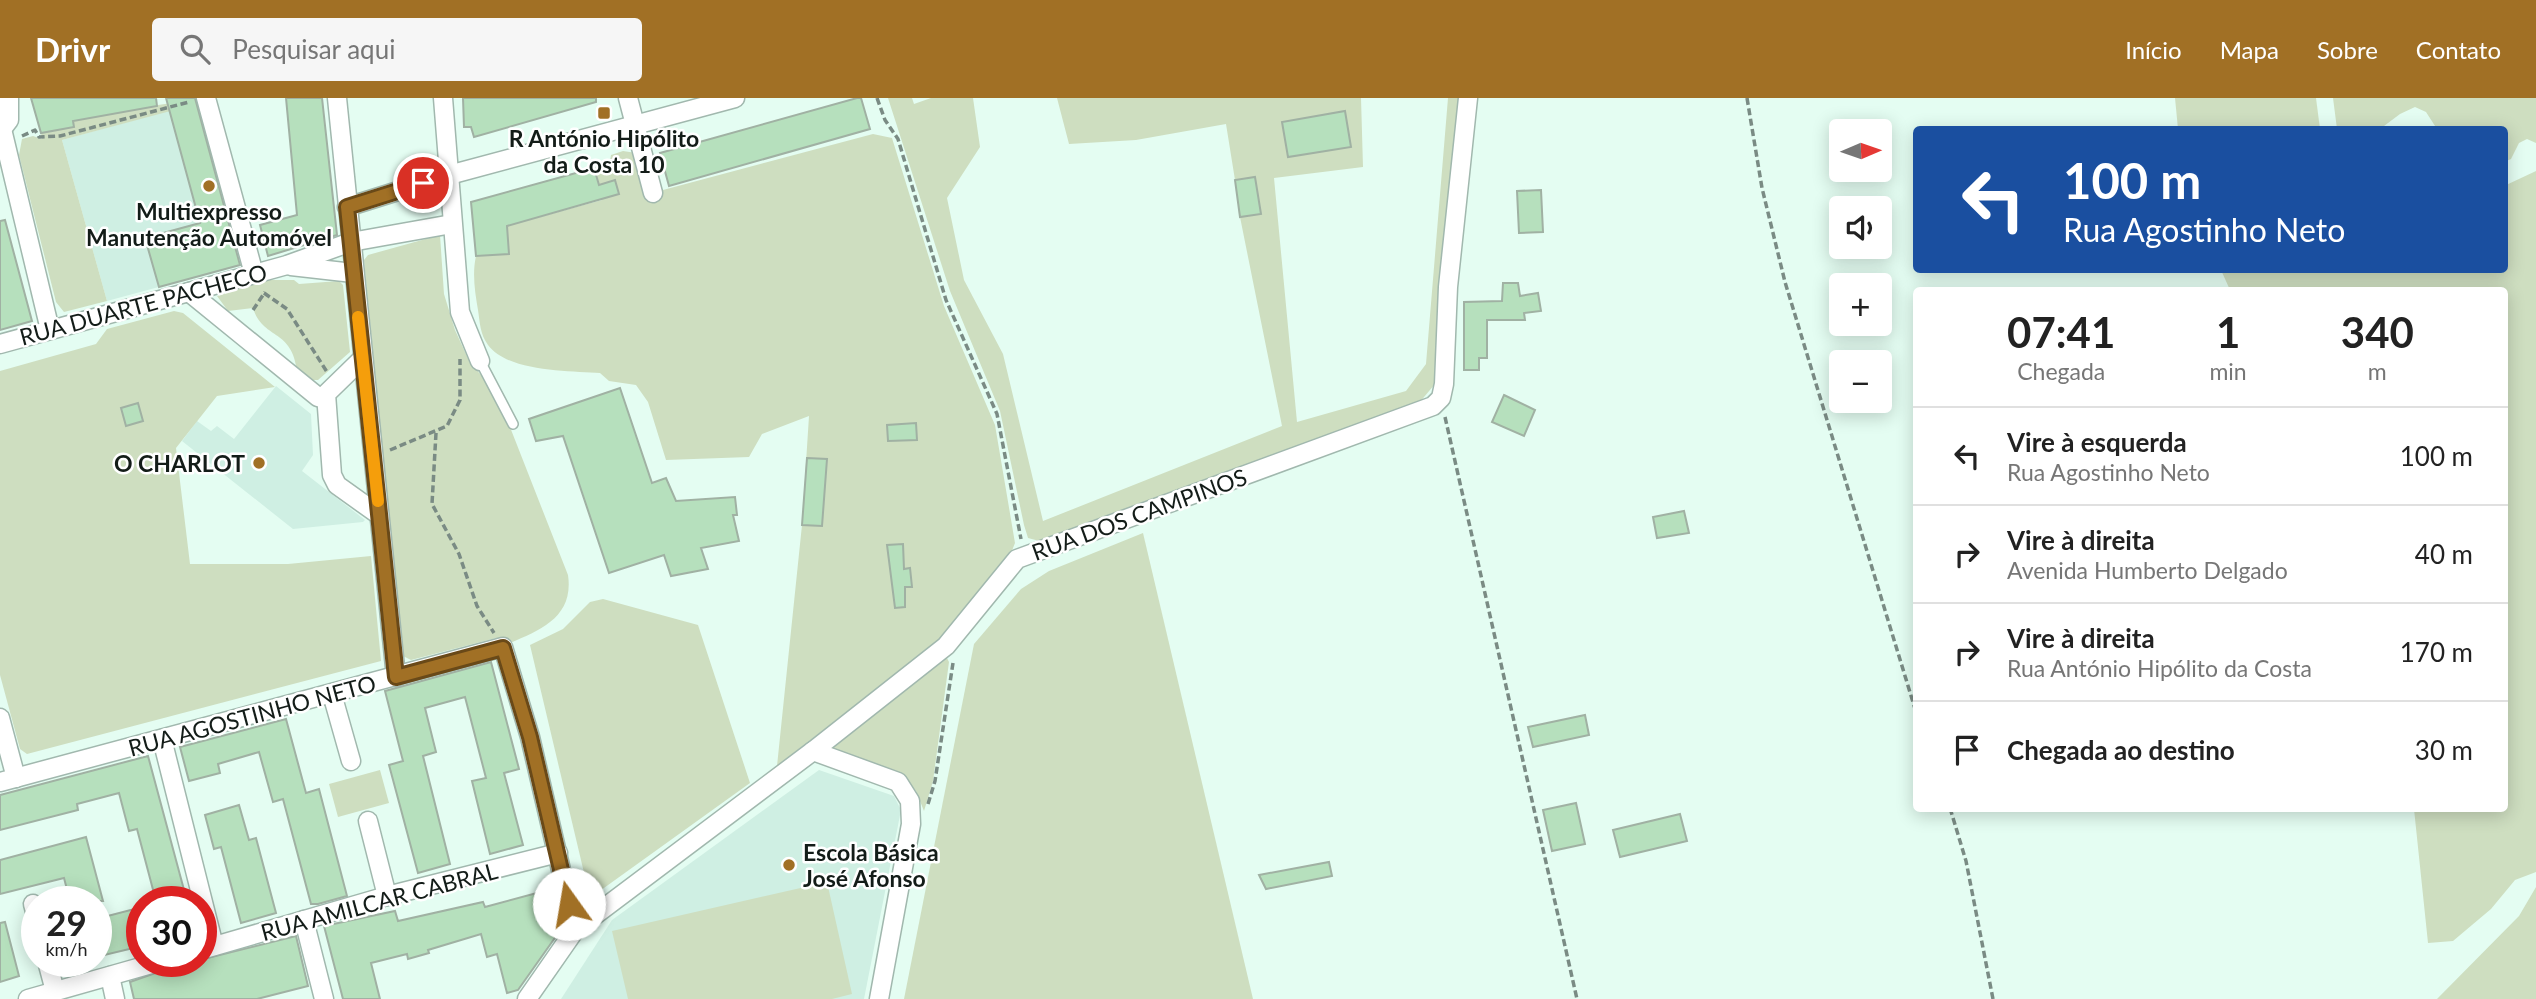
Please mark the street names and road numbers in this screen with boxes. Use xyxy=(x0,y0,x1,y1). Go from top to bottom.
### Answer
street label: RUA DUARTE PACHECO xyxy=(16,257,270,351)
street label: RUA DOS CAMPINOS xyxy=(1028,462,1250,566)
street label: RUA AGOSTINHO NETO xyxy=(125,668,379,762)
street label: RUA AMILCAR CABRAL xyxy=(258,856,501,946)

